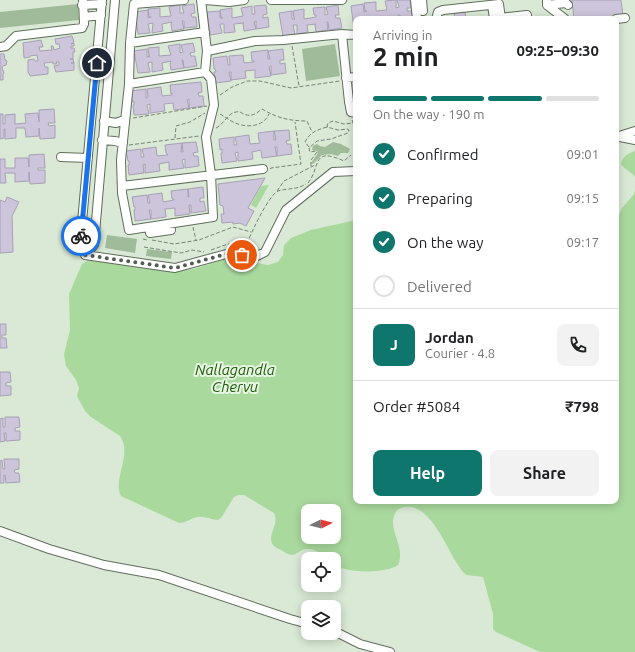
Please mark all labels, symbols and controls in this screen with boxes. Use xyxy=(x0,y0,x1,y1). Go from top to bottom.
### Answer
text: Arriving in xyxy=(373,28,432,42)
text: 2 min xyxy=(373,42,439,71)
text: 09:25–09:30 xyxy=(516,42,599,59)
pin xyxy=(80,46,114,80)
icon: home xyxy=(86,52,108,74)
text: On the way · 190 m xyxy=(373,107,485,121)
icon: check xyxy=(373,143,395,165)
text: Confirmed xyxy=(407,146,479,163)
text: 09:01 xyxy=(566,147,599,161)
icon: check xyxy=(373,187,395,209)
text: Preparing xyxy=(407,190,473,207)
text: 09:15 xyxy=(566,191,599,205)
courier xyxy=(61,216,101,256)
icon: bike xyxy=(70,225,92,247)
icon: check xyxy=(373,231,395,253)
text: On the way xyxy=(407,234,483,251)
text: 09:17 xyxy=(566,235,599,249)
pin xyxy=(225,238,259,272)
icon: bag xyxy=(231,244,253,266)
text: Delivered xyxy=(407,278,472,295)
button: phone xyxy=(557,324,599,366)
text: Jordan xyxy=(425,329,474,346)
text: J xyxy=(390,336,398,353)
text: Courier · 4.8 xyxy=(425,346,495,360)
water label: Nallagandla Chervu xyxy=(195,361,275,395)
text: Order #5084 xyxy=(373,398,460,415)
text: ₹798 xyxy=(565,398,599,415)
button: Help xyxy=(373,450,482,496)
button: Share xyxy=(490,450,599,496)
north arrow xyxy=(301,504,341,544)
map controls xyxy=(301,504,341,640)
button: locate xyxy=(301,552,341,592)
button: layers xyxy=(301,600,341,640)

